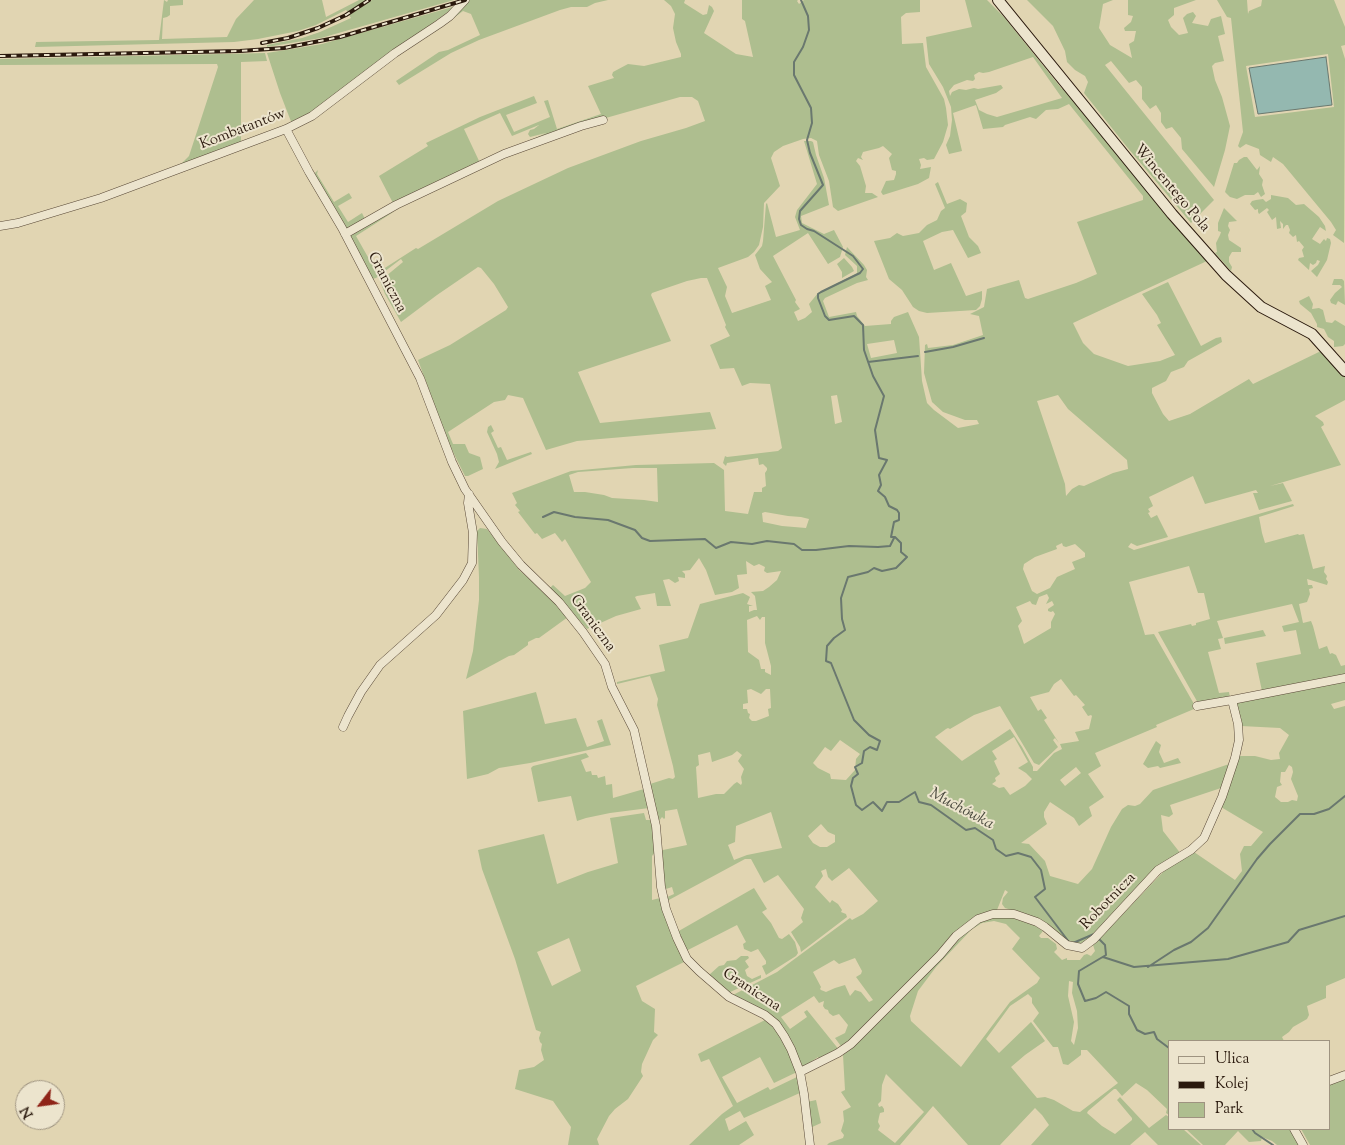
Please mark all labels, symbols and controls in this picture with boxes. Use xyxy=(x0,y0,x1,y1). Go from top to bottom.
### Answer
street label: Kombatantów xyxy=(198,105,288,155)
street label: Wincentego Pola xyxy=(1129,141,1213,237)
street label: Graniczna xyxy=(363,250,409,316)
street label: Graniczna xyxy=(565,592,619,656)
water label: Muchówka xyxy=(925,785,997,835)
street label: Robotnicza xyxy=(1077,870,1141,934)
street label: Graniczna xyxy=(718,965,784,1017)
legend xyxy=(1168,1040,1330,1130)
text: Ulica xyxy=(1215,1049,1249,1070)
text: Kolej xyxy=(1215,1074,1248,1095)
north arrow xyxy=(15,1080,65,1130)
text: Park xyxy=(1215,1099,1244,1120)
text: N xyxy=(16,1102,39,1122)

